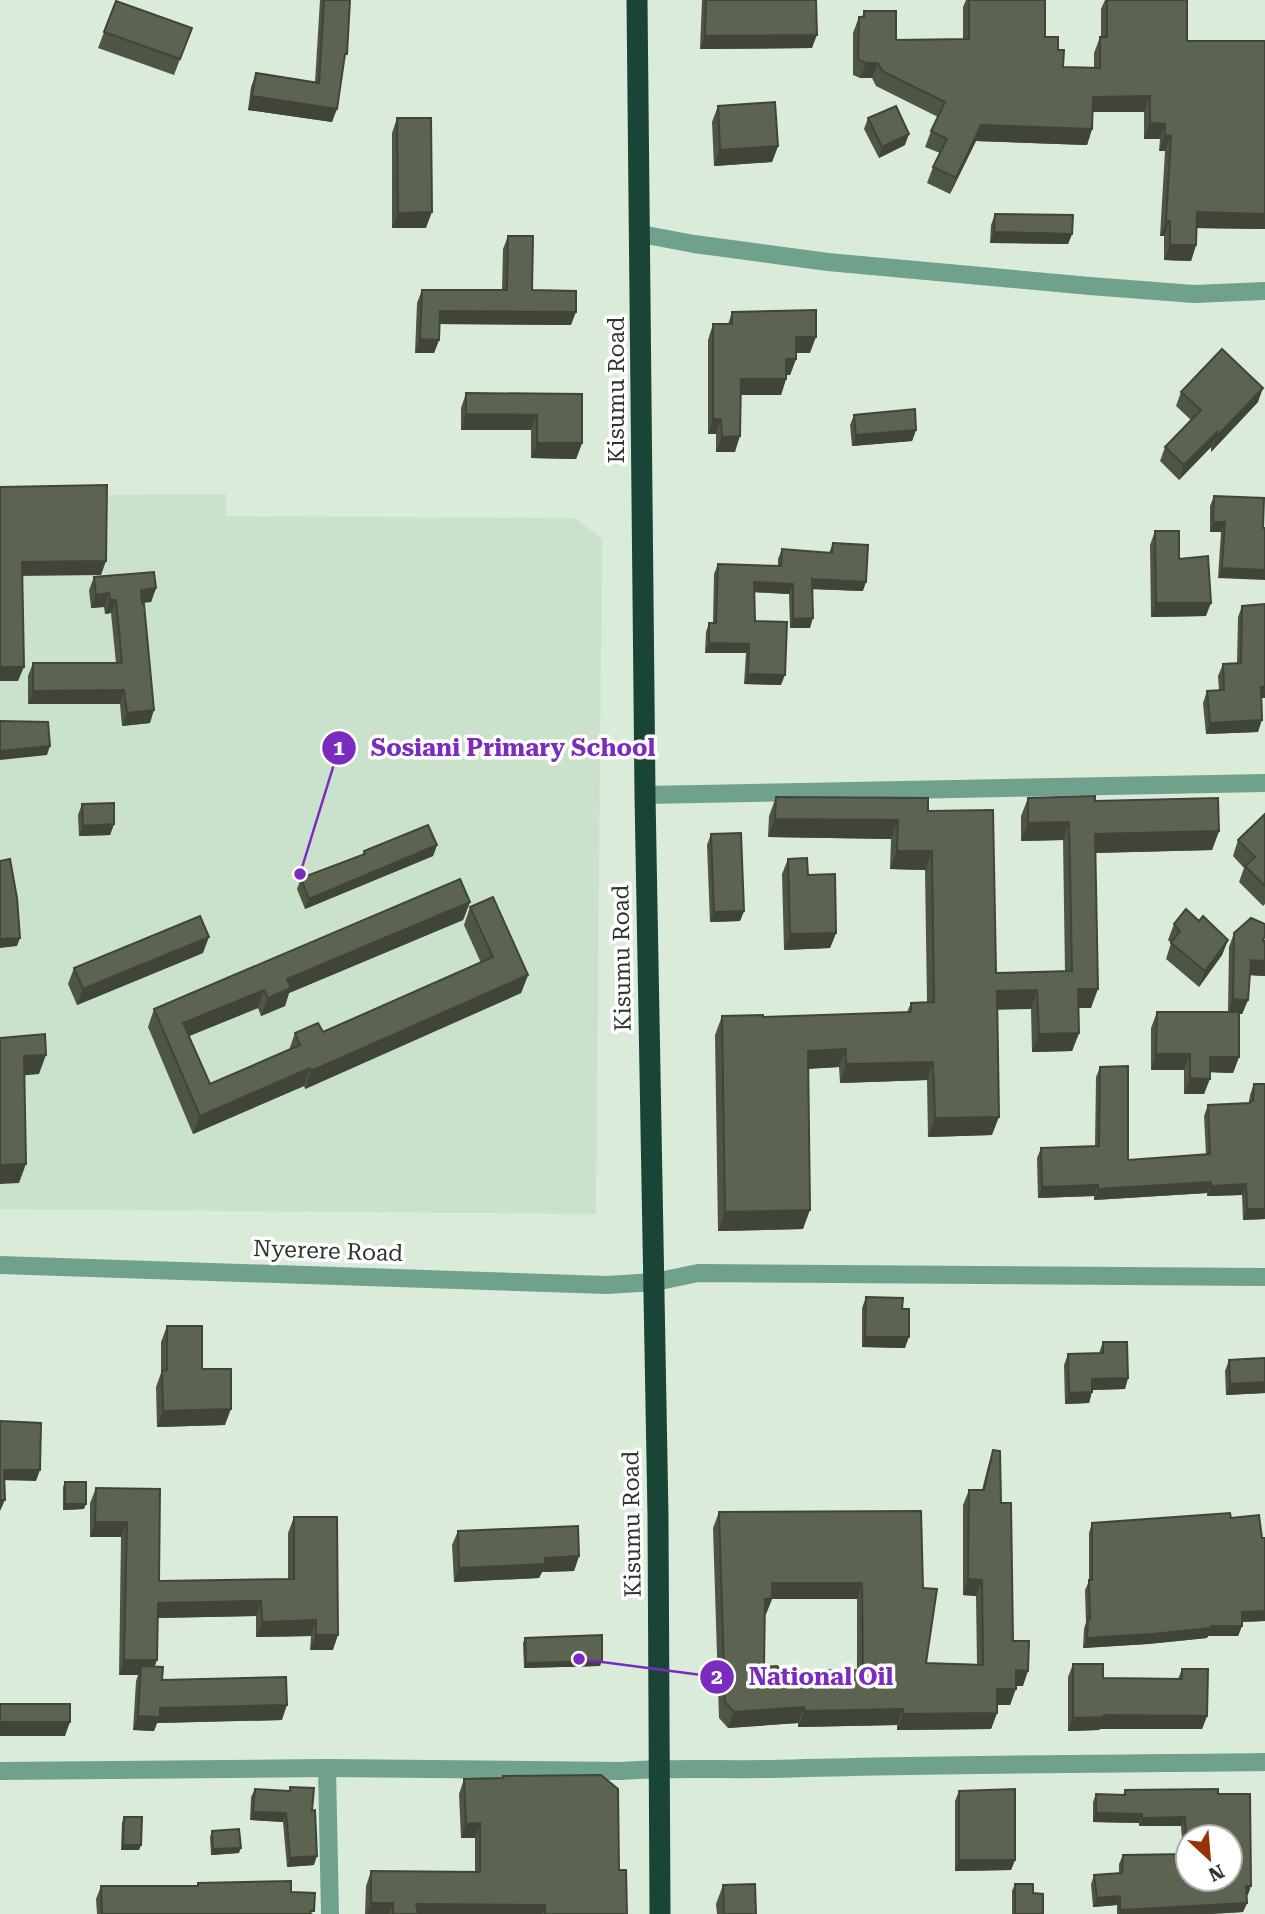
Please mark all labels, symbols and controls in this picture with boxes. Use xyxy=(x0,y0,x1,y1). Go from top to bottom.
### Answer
street label: Kisumu Road xyxy=(603,316,630,463)
callout: Sosiani Primary School xyxy=(322,726,670,771)
text: Sosiani Primary School xyxy=(371,734,655,762)
text: 1 xyxy=(333,736,345,760)
street label: Kisumu Road xyxy=(607,884,637,1032)
street label: Nyerere Road xyxy=(253,1235,404,1267)
street label: Kisumu Road xyxy=(617,1450,647,1598)
callout: National Oil xyxy=(700,1654,908,1699)
text: National Oil xyxy=(749,1663,893,1691)
text: 2 xyxy=(711,1665,723,1689)
north arrow xyxy=(1174,1823,1244,1893)
text: N xyxy=(1204,1859,1228,1887)

